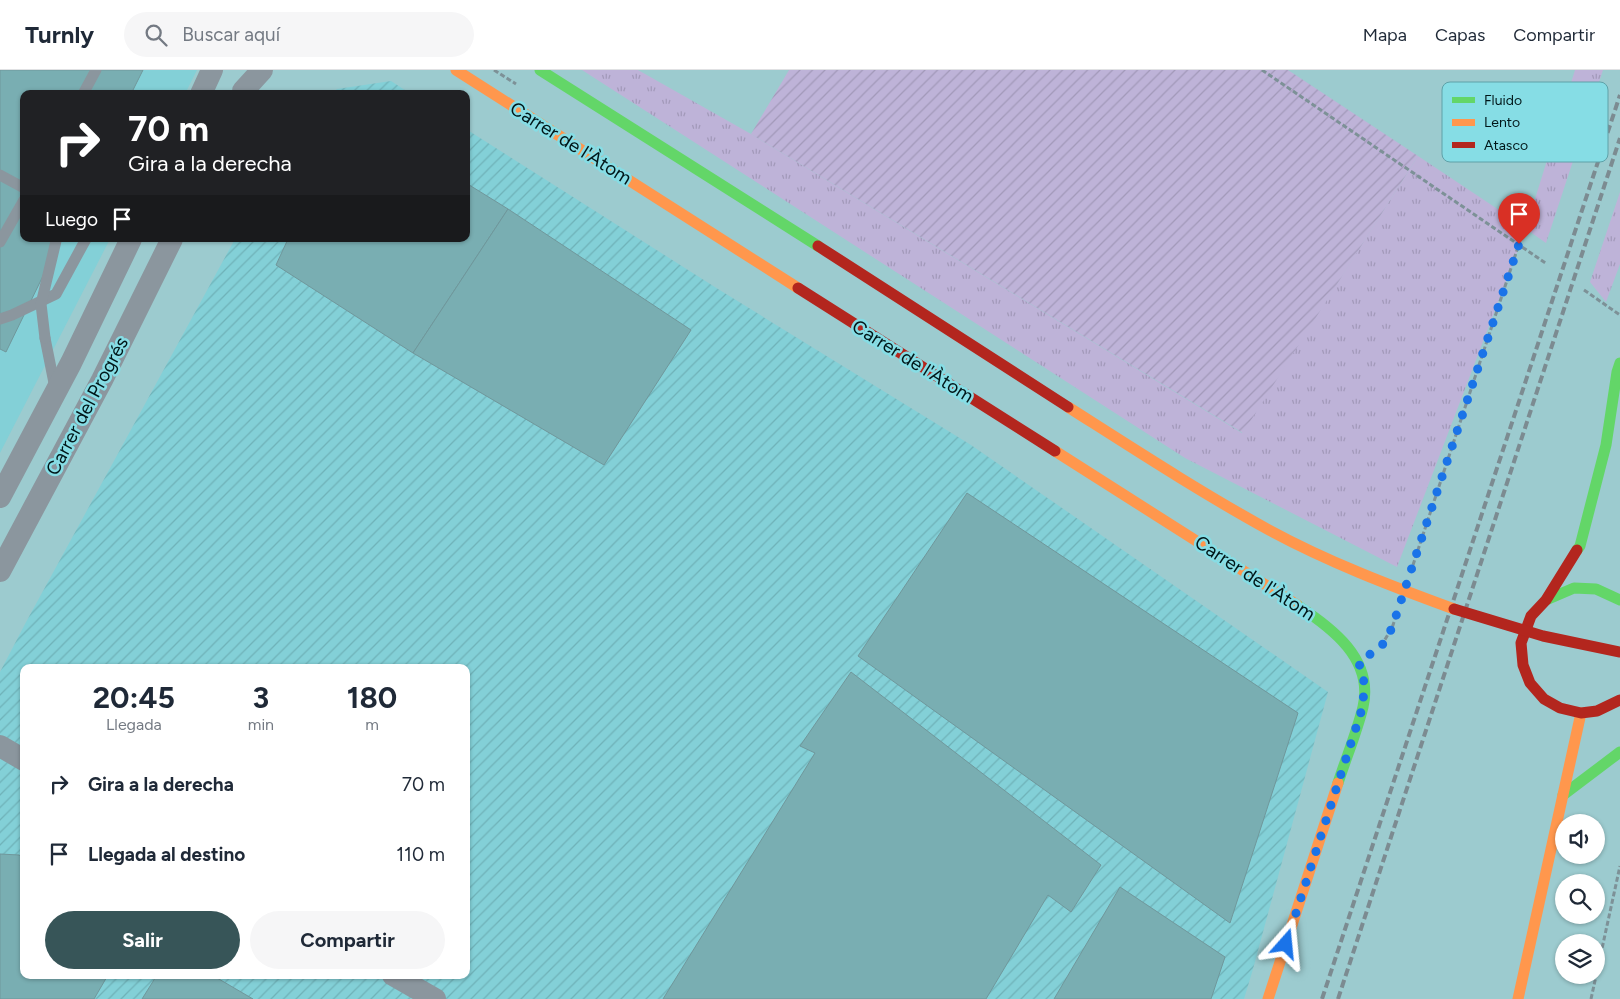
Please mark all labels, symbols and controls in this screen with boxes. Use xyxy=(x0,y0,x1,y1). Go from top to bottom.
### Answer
search box xyxy=(124,12,474,57)
text: Turnly xyxy=(25,20,94,49)
icon: search xyxy=(142,21,170,49)
text: Buscar aquí xyxy=(182,23,280,46)
text: Mapa xyxy=(1363,24,1407,46)
text: Capas xyxy=(1435,24,1485,46)
text: Compartir xyxy=(1513,24,1595,46)
legend xyxy=(1442,82,1608,162)
text: Fluido xyxy=(1484,92,1522,109)
street label: Carrer de l'Àtom xyxy=(506,96,636,190)
text: 70 m xyxy=(128,108,209,150)
icon: right xyxy=(45,110,110,175)
text: Lento xyxy=(1484,114,1520,131)
text: Atasco xyxy=(1484,137,1528,154)
text: Gira a la derecha xyxy=(128,150,292,177)
pin xyxy=(1498,193,1540,244)
icon: arrive xyxy=(1505,200,1533,228)
icon: arrive xyxy=(108,205,136,233)
text: Luego xyxy=(45,208,98,231)
street label: Carrer de l'Àtom xyxy=(848,314,978,408)
street label: Carrer del Progrés xyxy=(41,333,133,479)
street label: Carrer de l'Àtom xyxy=(1190,530,1320,626)
text: 20:45 xyxy=(93,679,175,716)
text: 3 xyxy=(253,679,269,716)
text: 180 xyxy=(347,679,397,716)
text: Llegada xyxy=(106,715,162,734)
text: min xyxy=(248,715,274,734)
text: m xyxy=(365,715,379,734)
icon: right xyxy=(45,770,73,798)
text: Gira a la derecha xyxy=(88,773,234,796)
text: 70 m xyxy=(402,773,445,796)
map controls xyxy=(1555,814,1605,984)
button: sound xyxy=(1555,814,1605,864)
icon: arrive xyxy=(45,840,73,868)
text: Llegada al destino xyxy=(88,843,245,866)
text: 110 m xyxy=(396,843,445,866)
button: search xyxy=(1555,874,1605,924)
button: Salir xyxy=(45,911,240,969)
button: Compartir xyxy=(250,911,445,969)
position arrow xyxy=(1259,917,1311,969)
button: layers xyxy=(1555,934,1605,984)

